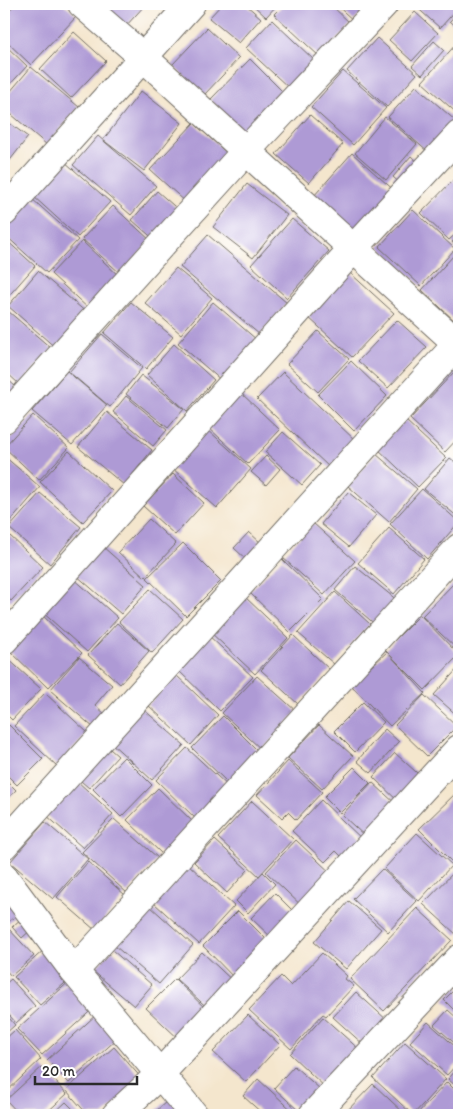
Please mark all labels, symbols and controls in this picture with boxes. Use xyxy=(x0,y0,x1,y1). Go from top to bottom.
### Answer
scale bar xyxy=(35,1054,138,1086)
text: 20 m xyxy=(42,1062,76,1080)

